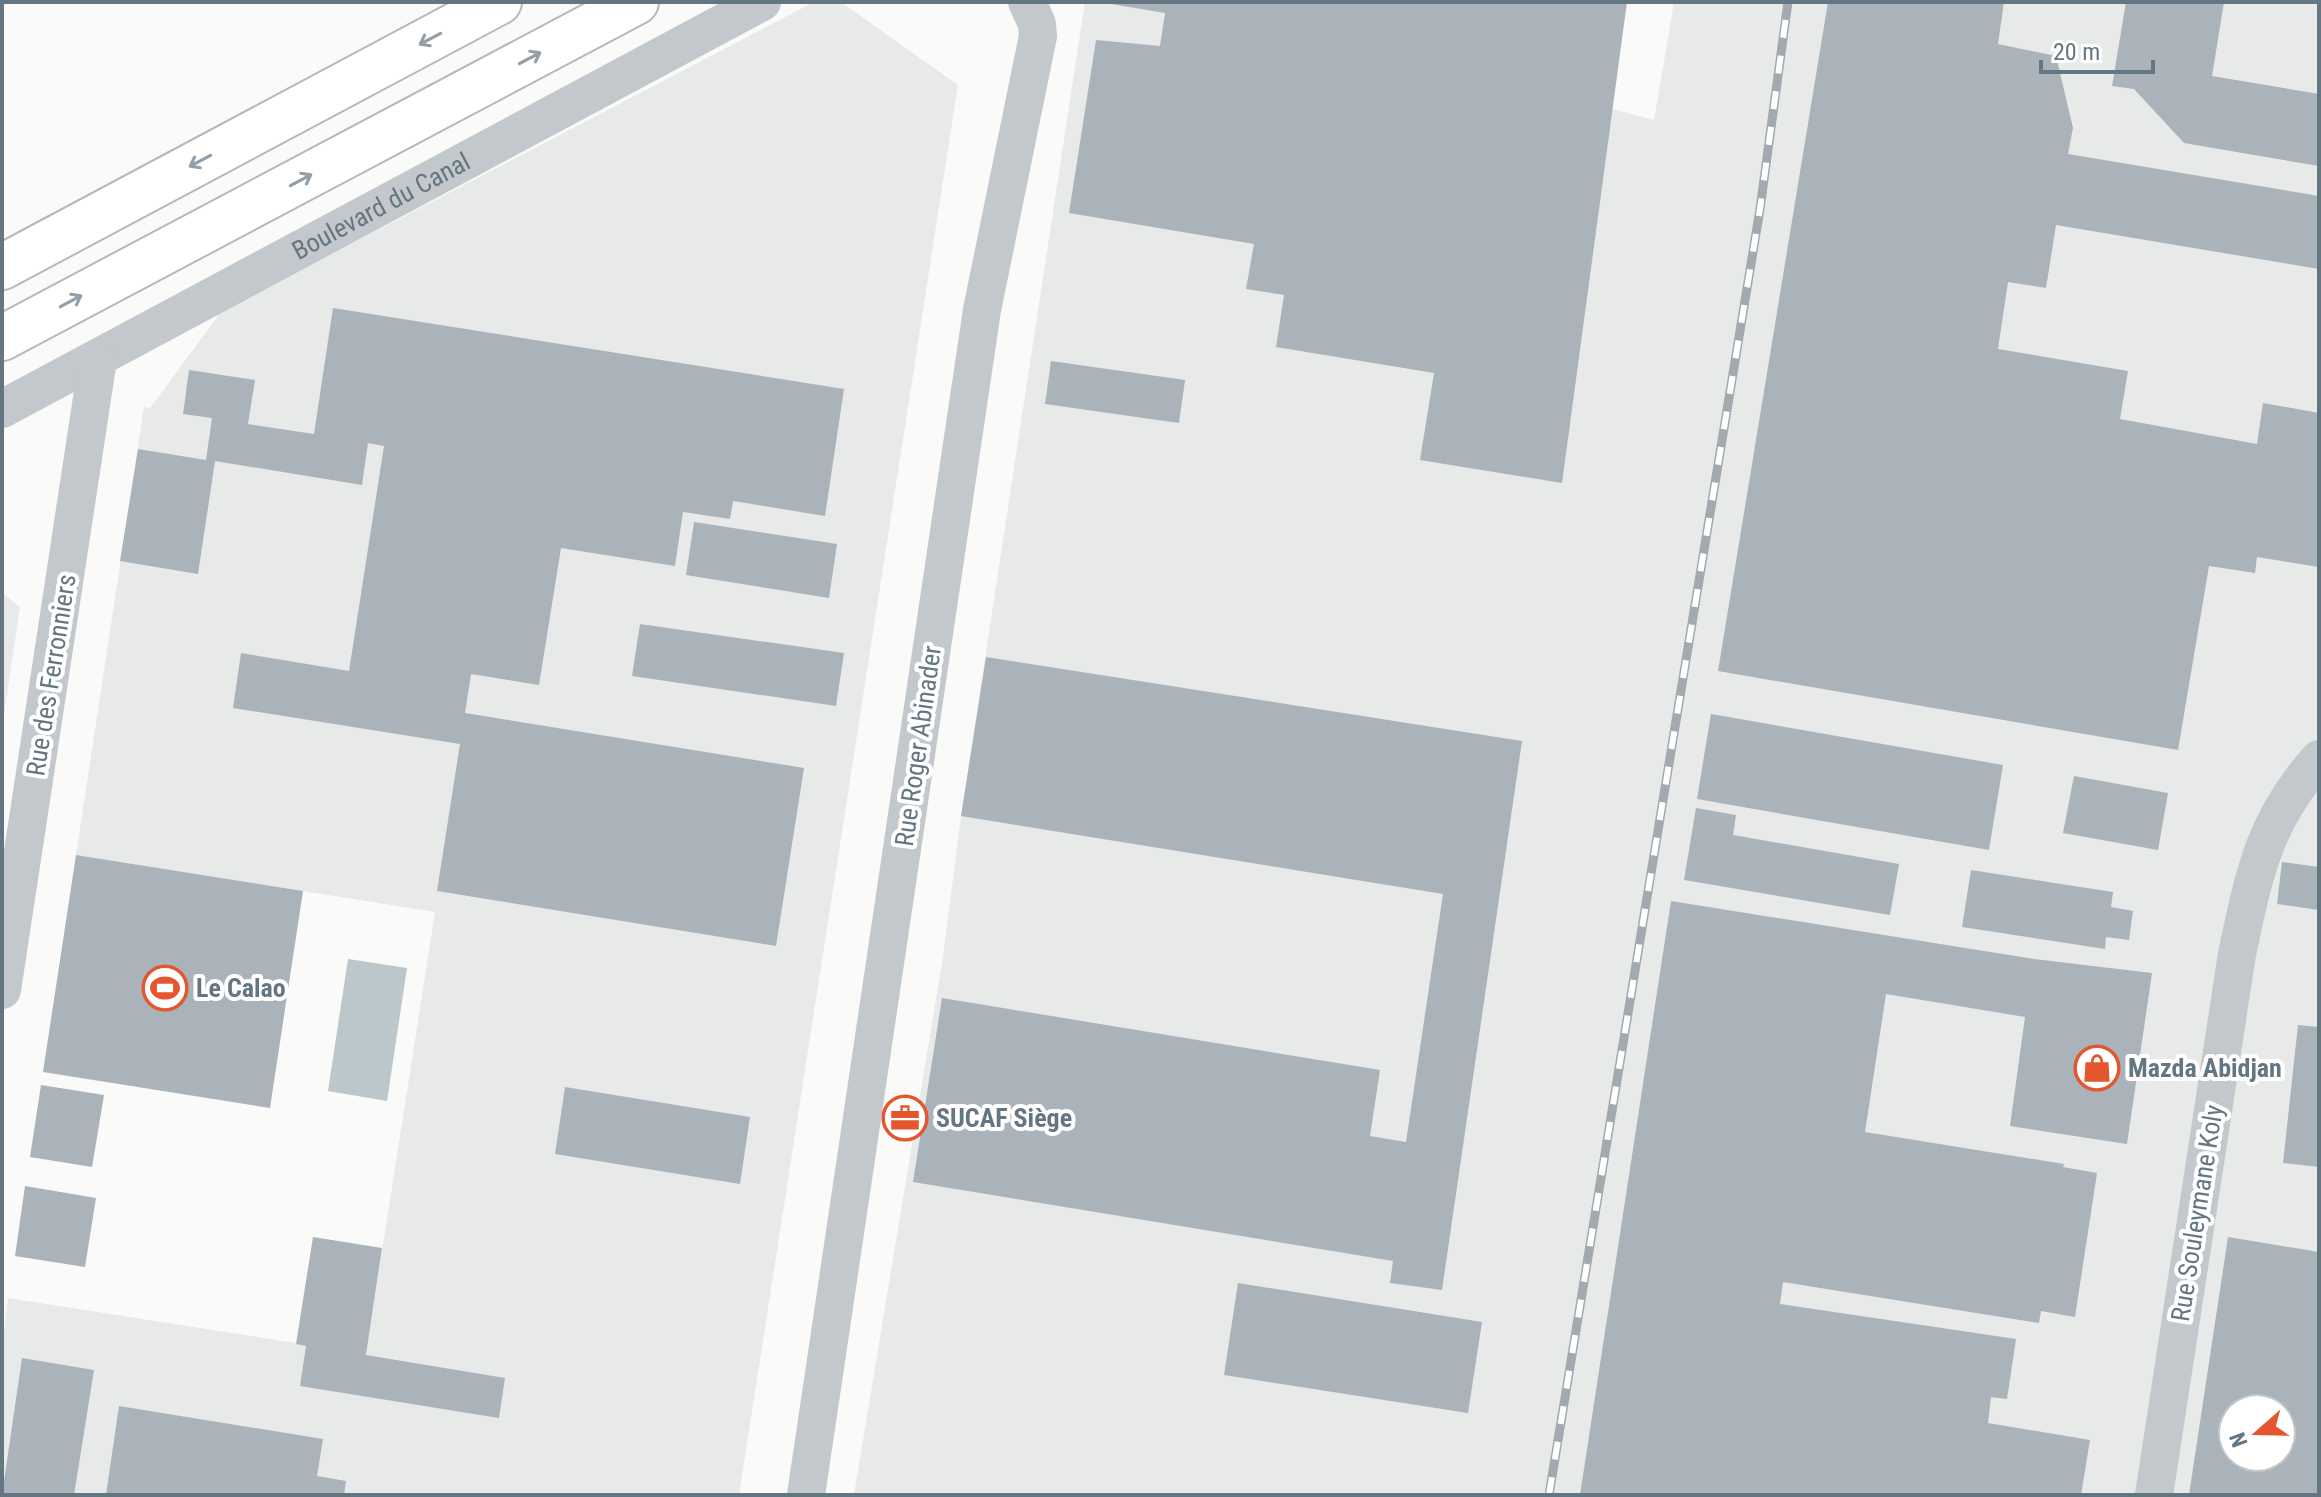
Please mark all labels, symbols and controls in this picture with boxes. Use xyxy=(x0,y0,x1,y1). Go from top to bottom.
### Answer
scale bar xyxy=(2041,24,2153,74)
one-way arrow xyxy=(418,31,442,47)
text: 20 m xyxy=(2053,38,2100,66)
one-way arrow xyxy=(518,50,542,65)
street label: Boulevard du Canal xyxy=(287,146,475,266)
one-way arrow xyxy=(189,154,213,170)
one-way arrow xyxy=(288,171,312,187)
one-way arrow xyxy=(59,293,82,309)
street label: Rue des Ferronniers xyxy=(20,572,82,778)
street label: Rue Roger Abinader xyxy=(889,644,947,848)
sports icon: Le Calao xyxy=(141,964,189,1012)
place label: Le Calao xyxy=(196,973,286,1003)
shop icon: Mazda Abidjan xyxy=(2073,1044,2121,1092)
place label: Mazda Abidjan xyxy=(2128,1053,2282,1083)
office icon: SUCAF Siège xyxy=(881,1094,929,1142)
street label: Rue Souleymane Koly xyxy=(2165,1102,2229,1323)
place label: SUCAF Siège xyxy=(936,1103,1072,1133)
north arrow xyxy=(2217,1393,2297,1473)
text: N xyxy=(2225,1429,2253,1450)

